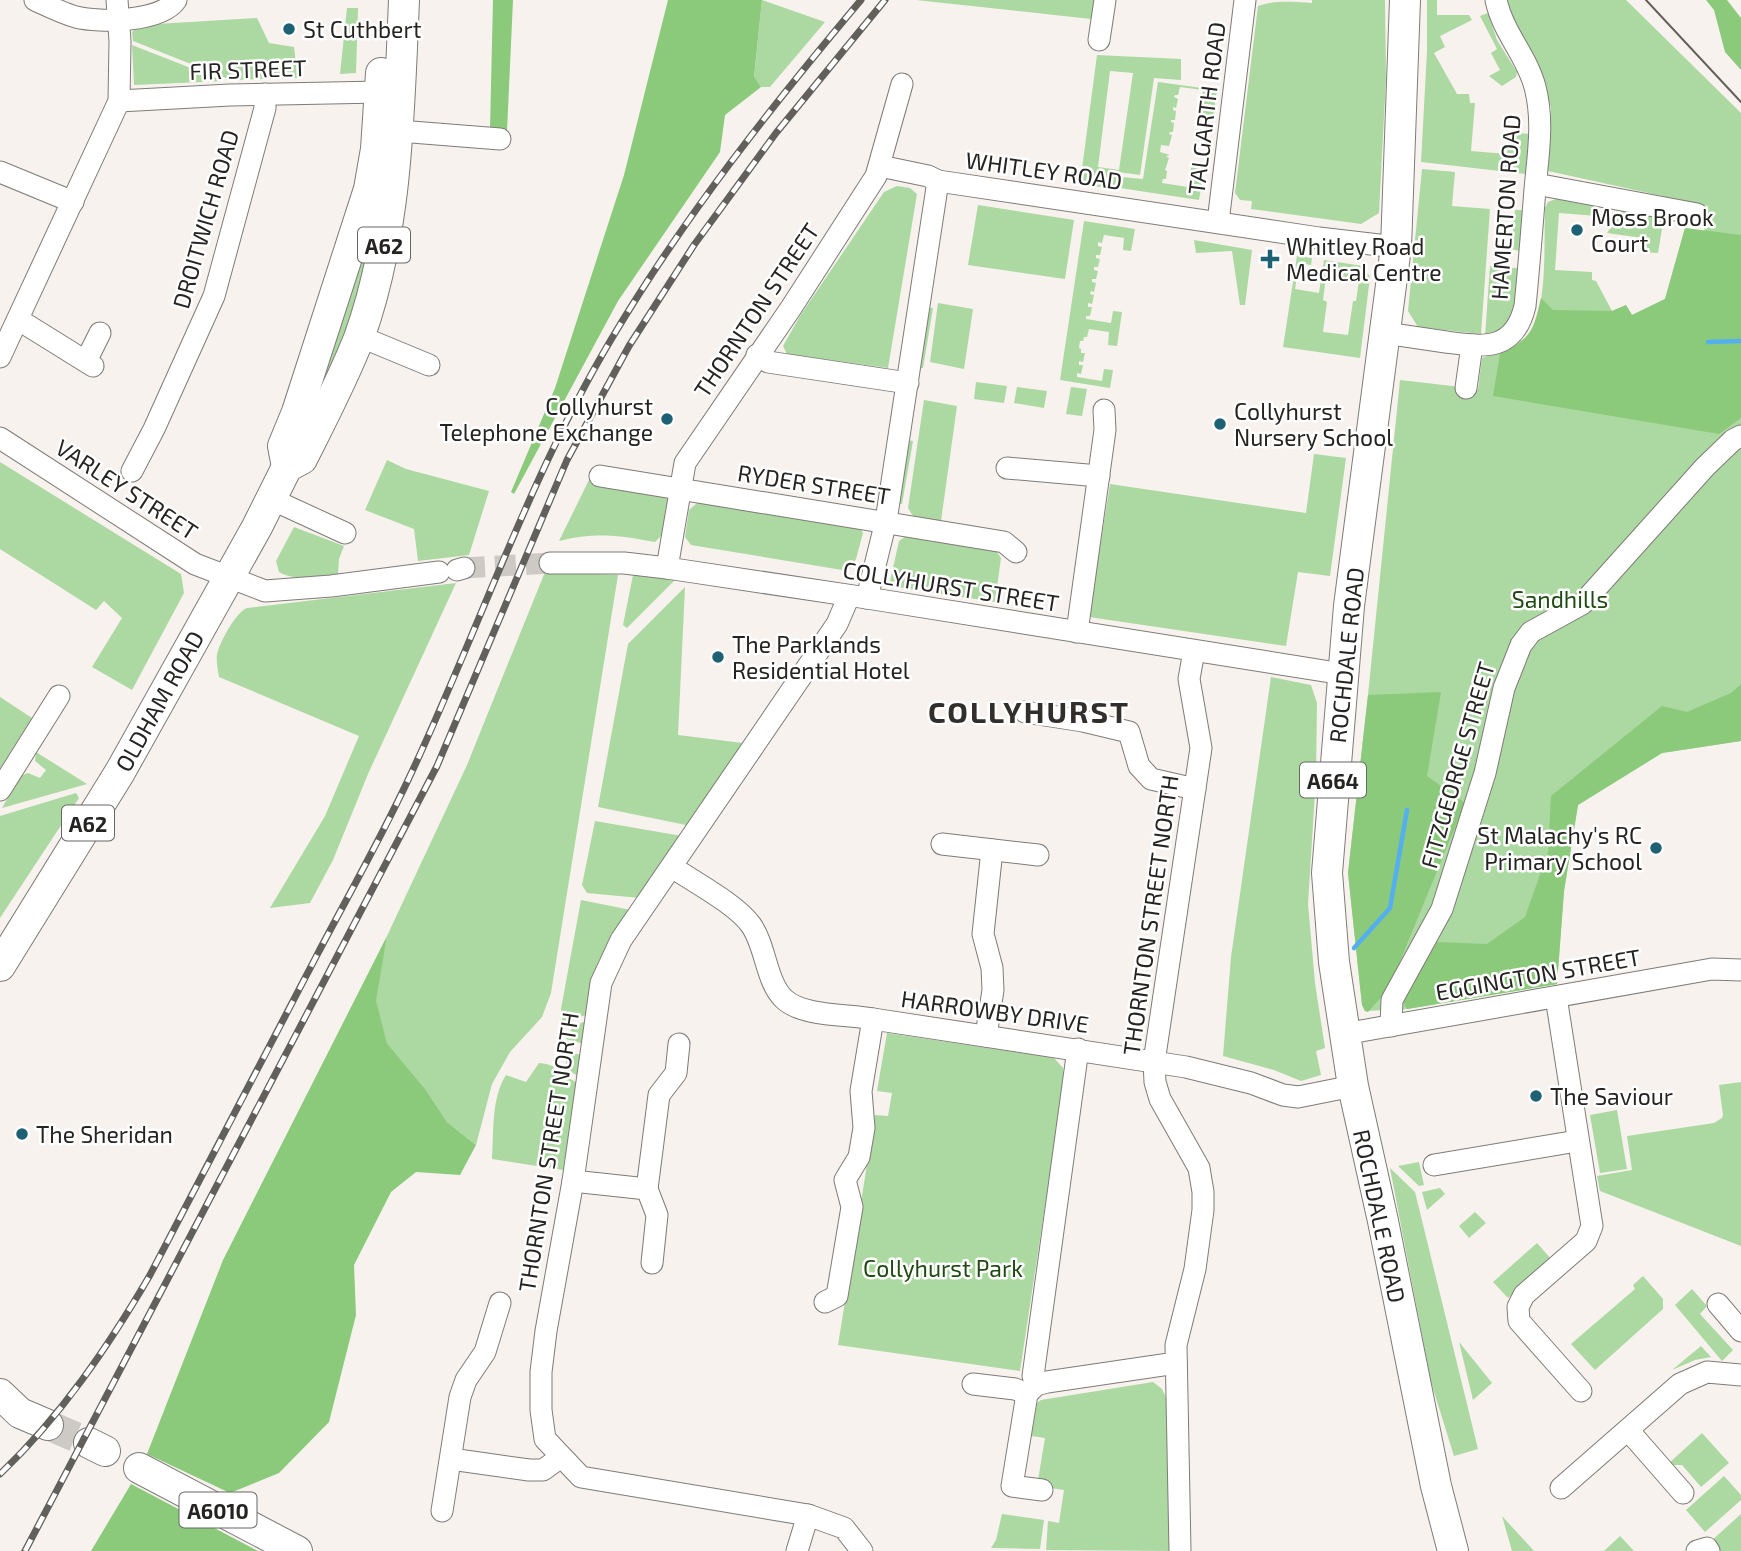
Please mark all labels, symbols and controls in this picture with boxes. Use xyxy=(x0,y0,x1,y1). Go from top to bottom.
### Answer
place label: St Cuthbert xyxy=(303,15,422,43)
street label: TALGARTH ROAD xyxy=(1182,20,1230,196)
marker: St Cuthbert xyxy=(281,21,297,37)
street label: FIR STREET xyxy=(189,53,307,85)
street label: HAMERTON ROAD xyxy=(1485,113,1525,301)
street label: DROITWICH ROAD xyxy=(166,126,244,312)
street label: WHITLEY ROAD xyxy=(964,145,1124,195)
place label: Moss Brook Court xyxy=(1591,203,1714,257)
street label: THORNTON STREET xyxy=(687,218,825,402)
marker: Moss Brook Court xyxy=(1569,222,1585,238)
road number: A62 xyxy=(358,228,410,262)
place label: Whitley Road Medical Centre xyxy=(1286,232,1442,286)
marker: Whitley Road Medical Centre xyxy=(1260,249,1280,269)
place label: Collyhurst Telephone Exchange xyxy=(440,392,653,446)
place label: Collyhurst Nursery School xyxy=(1234,397,1393,451)
marker: Collyhurst Telephone Exchange xyxy=(659,411,675,427)
marker: Collyhurst Nursery School xyxy=(1212,416,1228,432)
street label: VARLEY STREET xyxy=(51,433,203,545)
street label: RYDER STREET xyxy=(736,458,892,510)
street label: COLLYHURST STREET xyxy=(841,555,1061,617)
street label: ROCHDALE ROAD xyxy=(1323,566,1369,744)
park label: Sandhills xyxy=(1512,585,1608,613)
street label: OLDHAM ROAD xyxy=(109,626,209,776)
place label: The Parklands Residential Hotel xyxy=(732,630,910,684)
marker: The Parklands Residential Hotel xyxy=(710,649,726,665)
street label: FITZGEORGE STREET xyxy=(1414,659,1500,871)
district label: COLLYHURST xyxy=(928,693,1130,729)
road number: A664 xyxy=(1300,762,1366,798)
street label: THORNTON STREET NORTH xyxy=(1116,773,1184,1057)
road number: A62 xyxy=(62,806,114,840)
place label: St Malachy's RC Primary School xyxy=(1477,821,1642,875)
marker: St Malachy's RC Primary School xyxy=(1648,840,1664,856)
street label: EGGINGTON STREET xyxy=(1433,942,1643,1006)
street label: HARROWBY DRIVE xyxy=(899,984,1091,1038)
street label: THORNTON STREET NORTH xyxy=(512,1010,584,1294)
place label: The Saviour xyxy=(1550,1082,1673,1110)
marker: The Saviour xyxy=(1528,1088,1544,1104)
place label: The Sheridan xyxy=(36,1120,173,1148)
marker: The Sheridan xyxy=(14,1126,30,1142)
street label: ROCHDALE ROAD xyxy=(1348,1127,1412,1305)
park label: Collyhurst Park xyxy=(863,1254,1023,1282)
road number: A6010 xyxy=(180,1492,256,1528)

